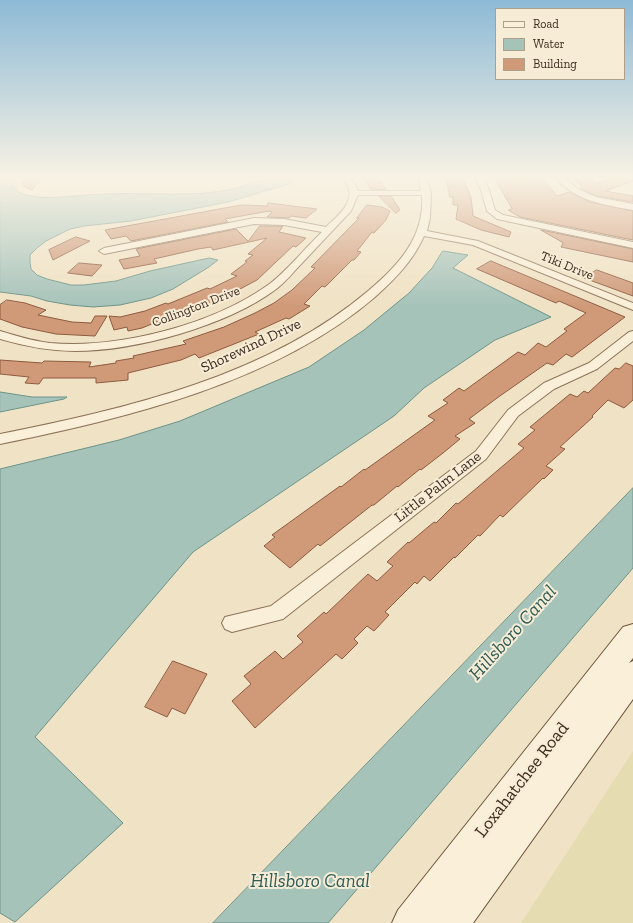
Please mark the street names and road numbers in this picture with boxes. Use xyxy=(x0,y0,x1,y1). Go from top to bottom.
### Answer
street label: Tiki Drive xyxy=(538,248,596,284)
street label: Collington Drive xyxy=(150,283,242,331)
street label: Shorewind Drive xyxy=(198,315,304,377)
street label: Little Palm Lane xyxy=(391,448,485,526)
street label: Loxahatchee Road xyxy=(470,718,574,842)

